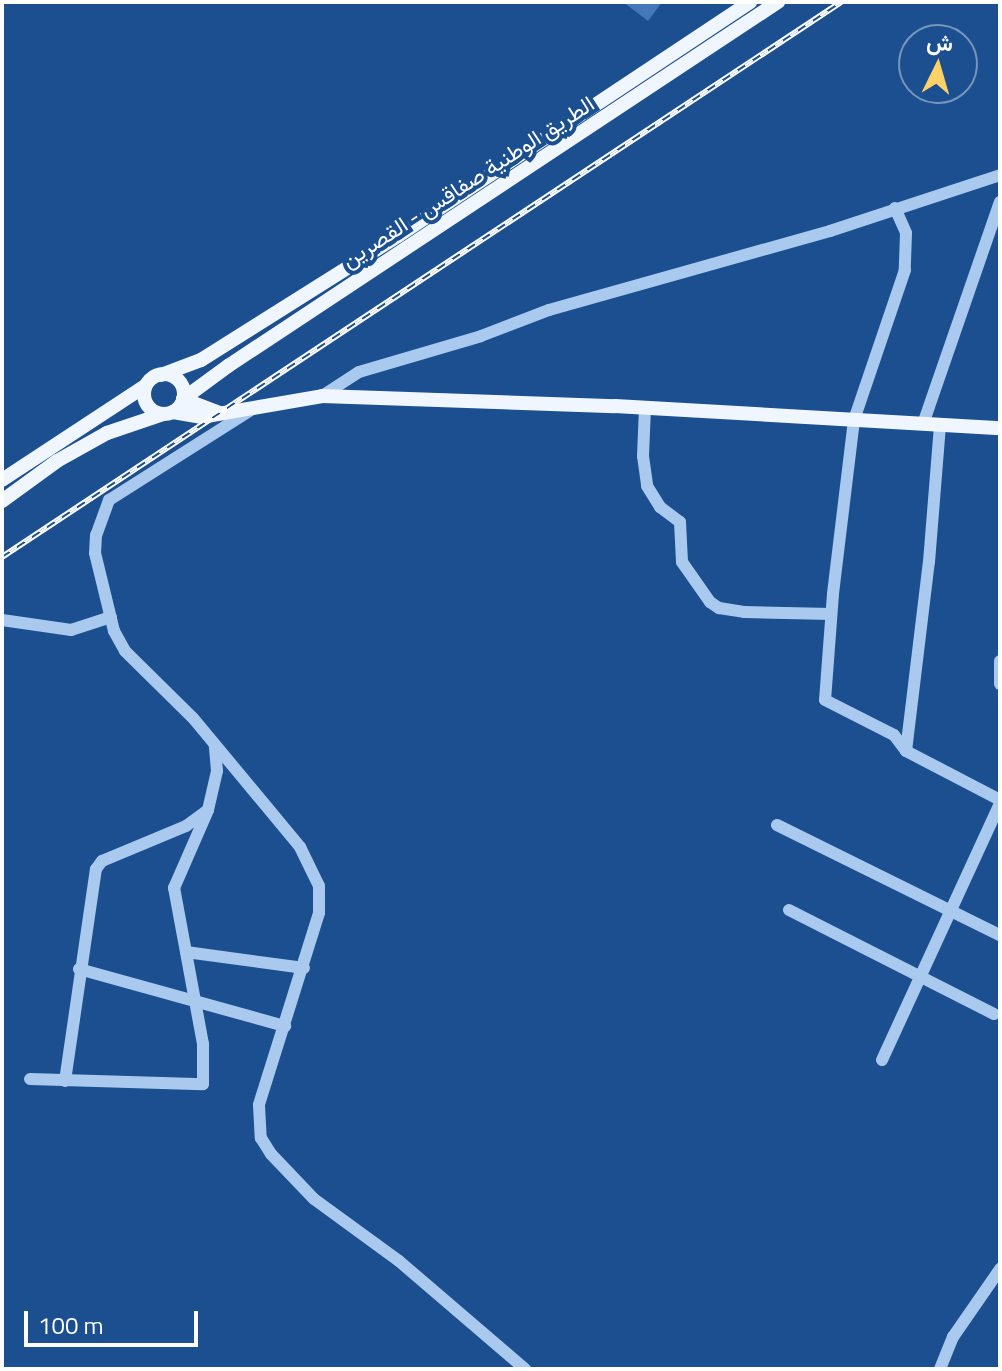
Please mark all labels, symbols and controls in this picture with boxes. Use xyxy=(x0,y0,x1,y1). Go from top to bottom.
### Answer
north arrow xyxy=(898,24,978,104)
text: ش xyxy=(925,24,955,60)
street label: الطريق الوطنية صفاقس - القصرين xyxy=(337,90,599,274)
scale bar xyxy=(28,1295,202,1345)
text: 100 m xyxy=(38,1307,104,1343)

